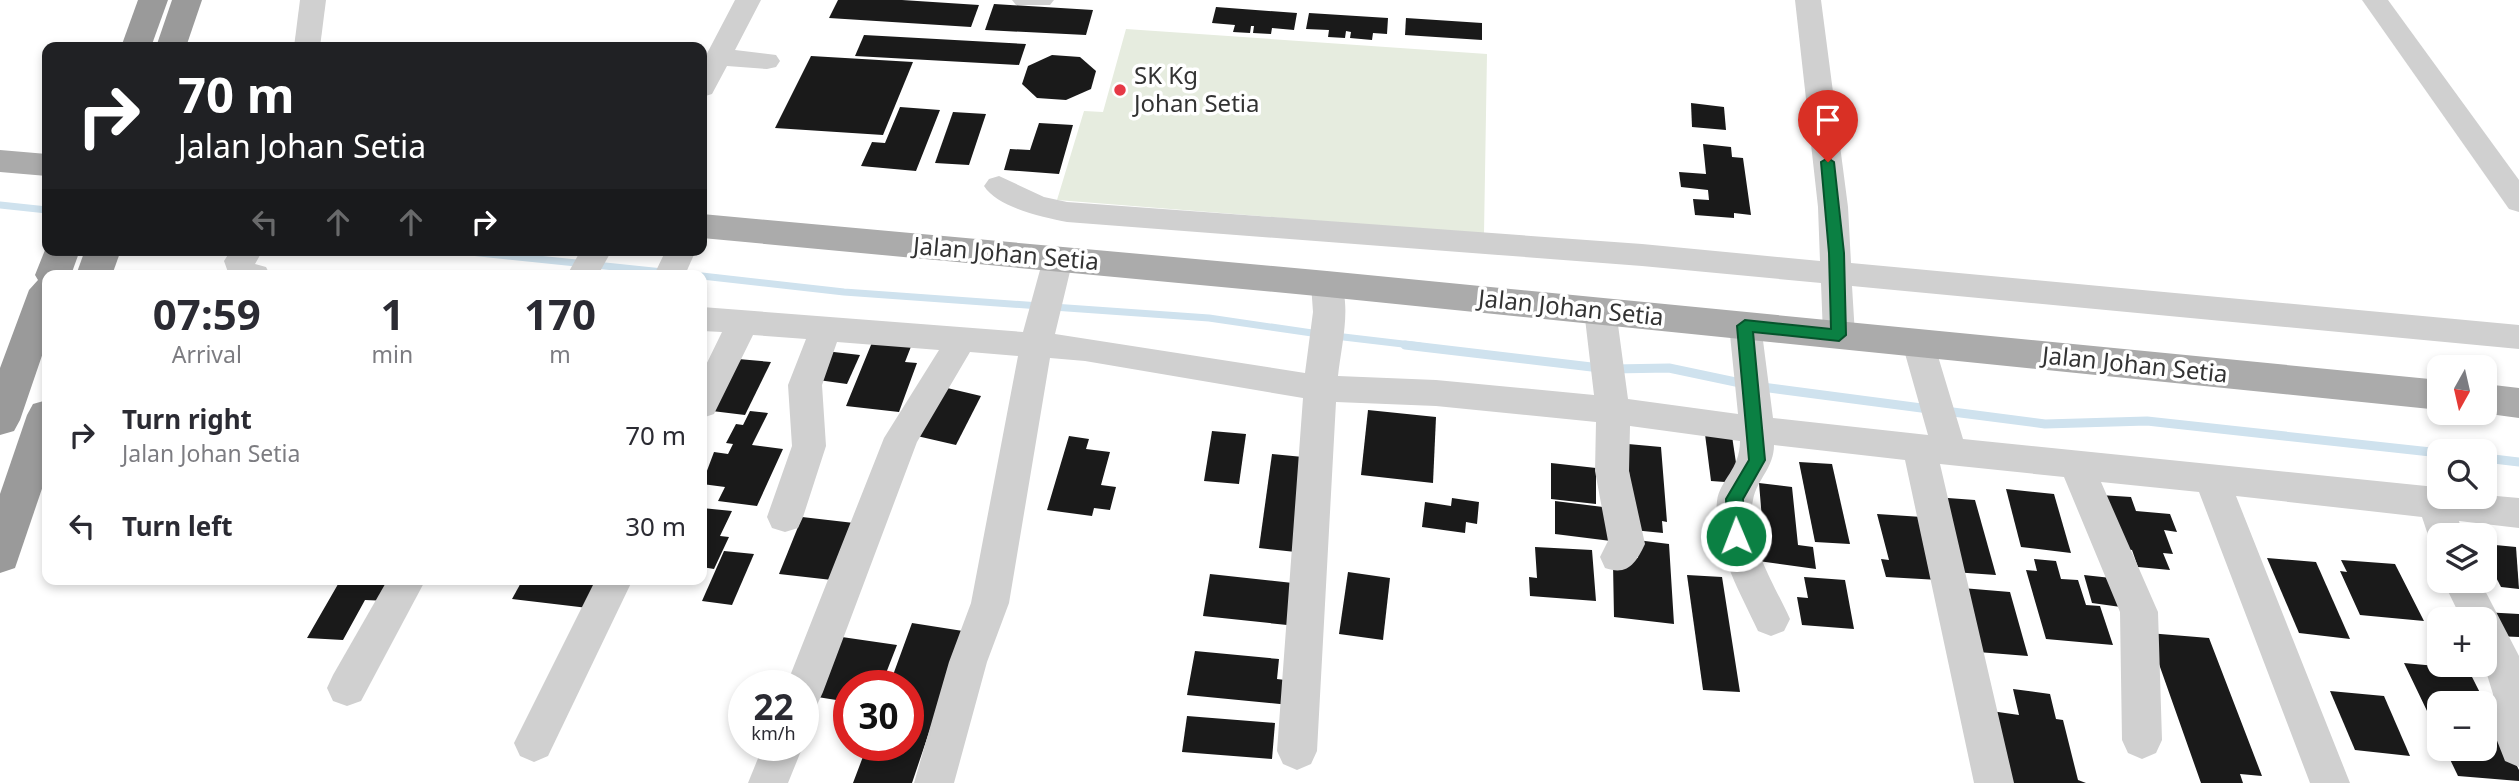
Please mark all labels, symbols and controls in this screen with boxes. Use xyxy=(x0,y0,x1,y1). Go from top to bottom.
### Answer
place label: SK Kg Johan Setia xyxy=(1132,58,1259,119)
text: 70 m xyxy=(178,61,295,127)
icon: right xyxy=(63,70,154,161)
marker: SK Kg Johan Setia xyxy=(1112,82,1128,98)
pin xyxy=(1798,90,1858,162)
icon: arrive xyxy=(1809,101,1847,139)
text: Jalan Johan Setia xyxy=(178,124,426,167)
icon: left xyxy=(246,203,284,241)
icon: ahead xyxy=(319,203,357,241)
icon: ahead xyxy=(392,203,430,241)
icon: right xyxy=(465,203,503,241)
street label: Jalan Johan Setia xyxy=(910,228,1100,277)
street label: Jalan Johan Setia xyxy=(1475,280,1665,333)
text: 07:59 xyxy=(153,285,261,342)
text: 1 xyxy=(380,285,404,342)
text: 170 xyxy=(524,285,596,342)
street label: Jalan Johan Setia xyxy=(2039,337,2229,390)
text: Arrival xyxy=(172,338,242,370)
text: min xyxy=(372,338,413,370)
text: m xyxy=(549,338,571,370)
north arrow xyxy=(2427,355,2497,425)
map controls xyxy=(2427,355,2497,761)
text: Turn right xyxy=(122,401,252,437)
icon: right xyxy=(63,416,101,454)
text: 70 m xyxy=(625,417,686,453)
text: Jalan Johan Setia xyxy=(122,437,300,469)
button: search xyxy=(2427,439,2497,509)
position arrow xyxy=(1699,499,1773,573)
icon: left xyxy=(63,507,101,545)
text: Turn left xyxy=(122,508,233,544)
text: 30 m xyxy=(625,508,686,544)
button: layers xyxy=(2427,523,2497,593)
button: + xyxy=(2427,607,2497,677)
speed limit sign: 30 xyxy=(833,670,924,761)
text: 22 xyxy=(753,683,794,730)
button: − xyxy=(2427,691,2497,761)
text: km/h xyxy=(751,721,796,745)

